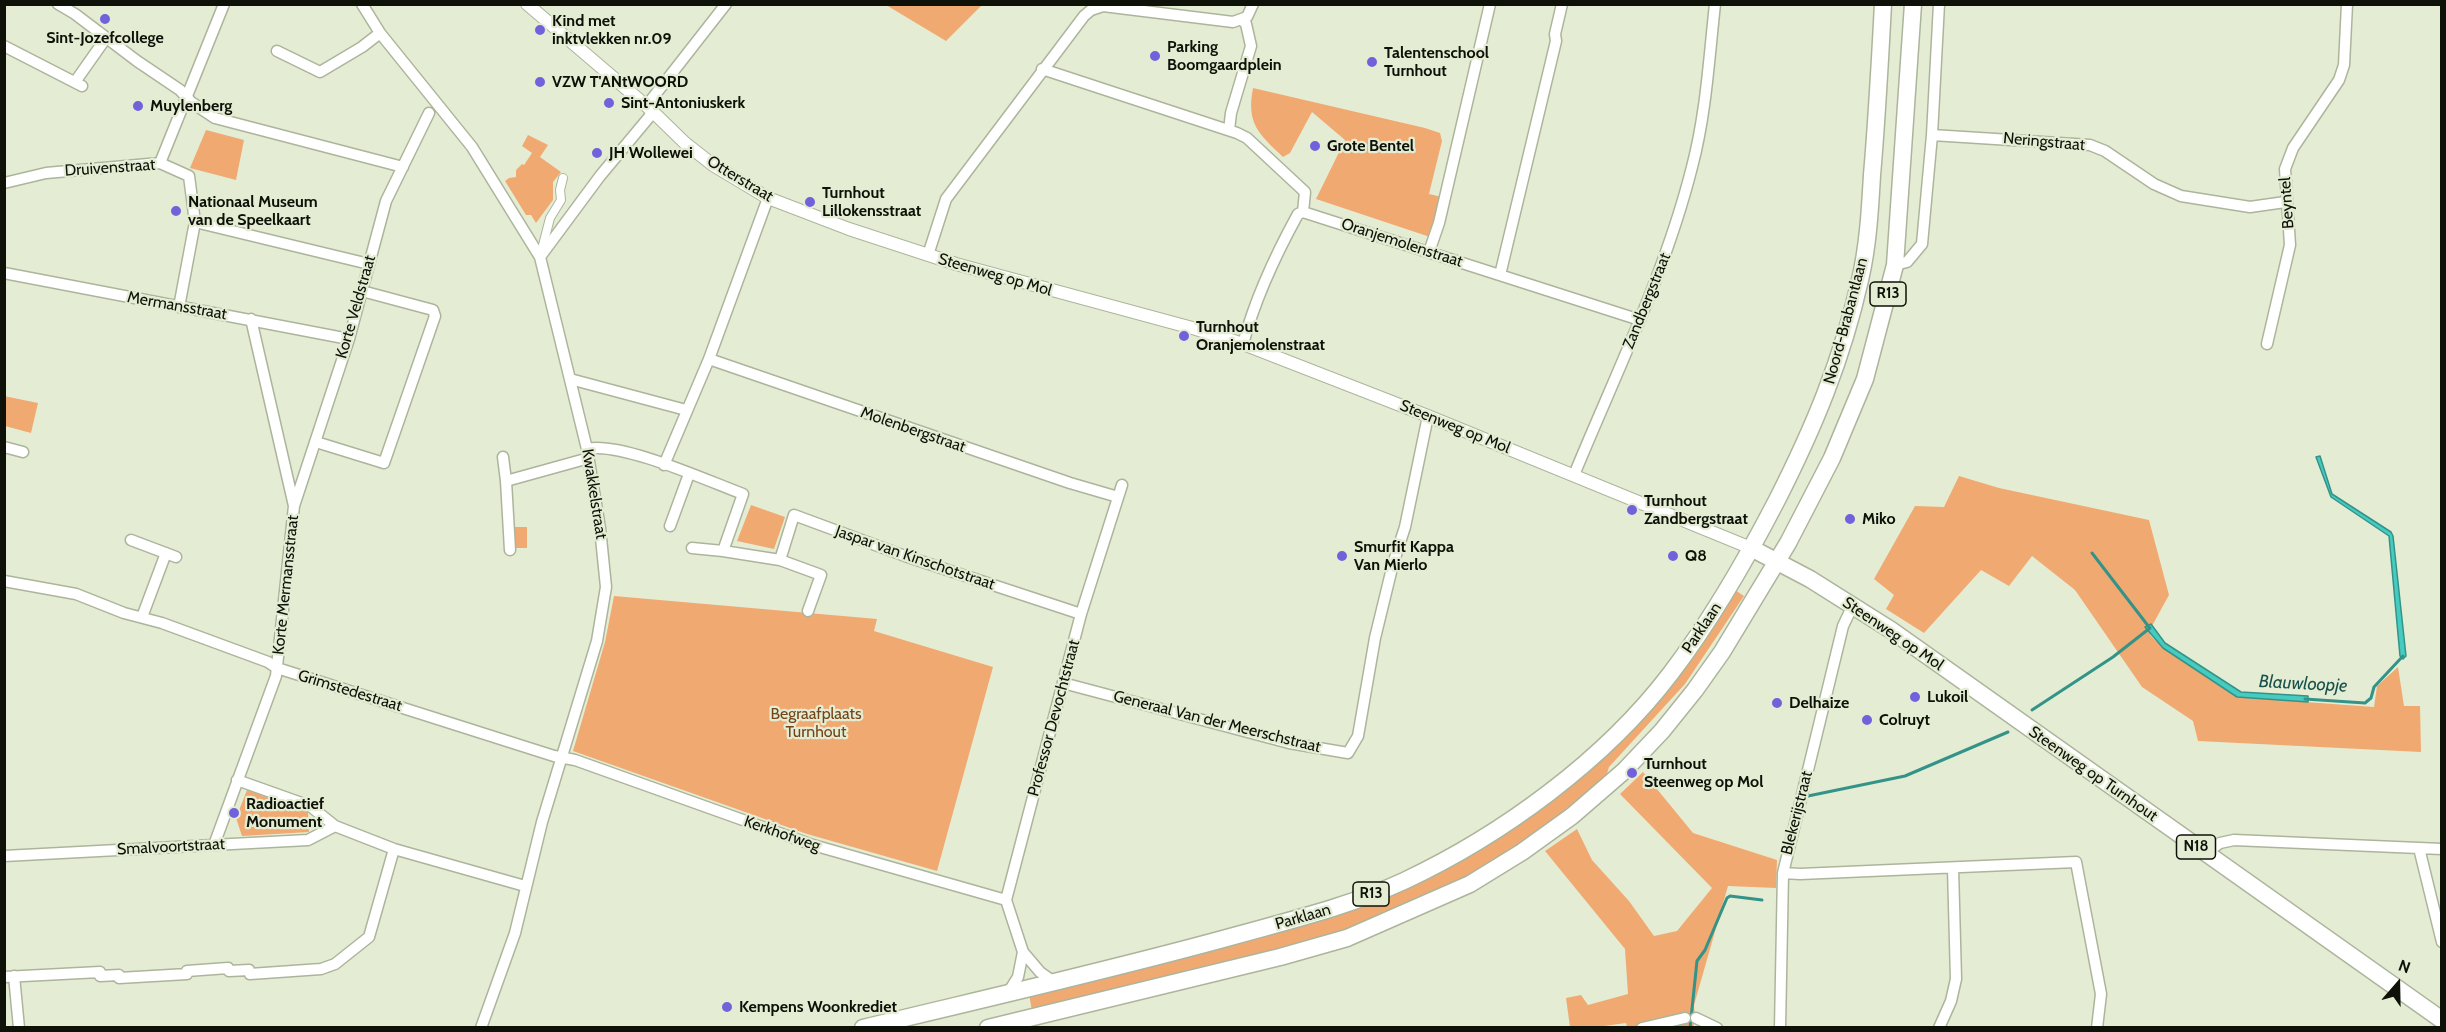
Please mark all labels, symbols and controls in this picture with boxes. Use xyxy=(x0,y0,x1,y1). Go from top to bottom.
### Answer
place label: Kind met inktvlekken nr.09 xyxy=(552,11,671,49)
marker: Sint-Jozefcollege xyxy=(98,12,112,26)
marker: Kind met inktvlekken nr.09 xyxy=(533,23,547,37)
place label: Sint-Jozefcollege xyxy=(46,28,164,48)
place label: Parking Boomgaardplein xyxy=(1167,37,1282,75)
place label: Talentenschool Turnhout xyxy=(1384,43,1489,81)
marker: Parking Boomgaardplein xyxy=(1148,49,1162,63)
marker: Talentenschool Turnhout xyxy=(1365,55,1379,69)
place label: VZW T'ANtWOORD xyxy=(552,72,688,92)
marker: VZW T'ANtWOORD xyxy=(533,75,547,89)
place label: Sint-Antoniuskerk xyxy=(621,93,745,113)
place label: Muylenberg xyxy=(150,96,232,116)
marker: Sint-Antoniuskerk xyxy=(602,96,616,110)
marker: Muylenberg xyxy=(131,99,145,113)
street label: Neringstraat xyxy=(2002,129,2086,155)
place label: Grote Bentel xyxy=(1327,136,1414,156)
marker: Grote Bentel xyxy=(1308,139,1322,153)
place label: JH Wollewei xyxy=(609,143,693,163)
marker: JH Wollewei xyxy=(590,146,604,160)
street label: Otterstraat xyxy=(703,152,777,206)
street label: Druivenstraat xyxy=(64,155,156,181)
street label: Beyntel xyxy=(2276,176,2298,230)
place label: Turnhout Lillokensstraat xyxy=(822,183,921,221)
place label: Nationaal Museum van de Speelkaart xyxy=(188,192,318,230)
marker: Turnhout Lillokensstraat xyxy=(803,195,817,209)
marker: Nationaal Museum van de Speelkaart xyxy=(169,204,183,218)
street label: Oranjemolenstraat xyxy=(1339,214,1465,272)
street label: Steenweg op Mol xyxy=(936,250,1054,300)
street label: Zandbergstraat xyxy=(1619,250,1675,352)
street label: Korte Veldstraat xyxy=(332,253,380,361)
street label: Noord-Brabantlaan xyxy=(1820,256,1872,386)
road number: R13 xyxy=(1870,282,1906,306)
street label: Mermansstraat xyxy=(126,288,228,324)
place label: Turnhout Oranjemolenstraat xyxy=(1196,317,1325,355)
marker: Turnhout Oranjemolenstraat xyxy=(1177,329,1191,343)
street label: Steenweg op Mol xyxy=(1397,396,1513,458)
street label: Molenbergstraat xyxy=(858,403,968,457)
street label: Kwakkelstraat xyxy=(577,448,611,540)
place label: Turnhout Zandbergstraat xyxy=(1644,491,1748,529)
marker: Turnhout Zandbergstraat xyxy=(1625,503,1639,517)
place label: Miko xyxy=(1862,509,1896,529)
marker: Miko xyxy=(1843,512,1857,526)
street label: Korte Mermansstraat xyxy=(269,514,303,656)
street label: Jaspar van Kinschotstraat xyxy=(833,522,997,594)
place label: Smurfit Kappa Van Mierlo xyxy=(1354,537,1454,575)
place label: Q8 xyxy=(1685,546,1707,566)
marker: Smurfit Kappa Van Mierlo xyxy=(1335,549,1349,563)
marker: Q8 xyxy=(1666,549,1680,563)
street label: Steenweg op Mol xyxy=(1839,593,1947,675)
street label: Parklaan xyxy=(1678,599,1726,657)
street label: Professor Devochtstraat xyxy=(1024,637,1084,799)
street label: Grimstedestraat xyxy=(296,666,404,716)
water label: Blauwloopje xyxy=(2258,671,2348,697)
street label: Generaal Van der Meerschstraat xyxy=(1111,687,1323,757)
place label: Lukoil xyxy=(1927,687,1968,707)
marker: Lukoil xyxy=(1908,690,1922,704)
place label: Delhaize xyxy=(1789,693,1849,713)
marker: Delhaize xyxy=(1770,696,1784,710)
park label: Begraafplaats Turnhout xyxy=(770,704,862,742)
place label: Colruyt xyxy=(1879,710,1930,730)
marker: Colruyt xyxy=(1860,713,1874,727)
street label: Steenweg op Turnhout xyxy=(2025,722,2161,826)
place label: Turnhout Steenweg op Mol xyxy=(1644,754,1763,792)
marker: Turnhout Steenweg op Mol xyxy=(1625,766,1639,780)
street label: Blekerijstraat xyxy=(1777,769,1817,857)
place label: Radioactief Monument xyxy=(246,794,324,832)
marker: Radioactief Monument xyxy=(227,806,241,820)
street label: Kerkhofweg xyxy=(741,812,823,856)
street label: Smalvoortstraat xyxy=(117,835,225,859)
road number: N18 xyxy=(2176,835,2216,859)
road number: R13 xyxy=(1353,882,1389,906)
street label: Parklaan xyxy=(1273,900,1333,934)
north arrow xyxy=(2368,954,2428,1014)
text: N xyxy=(2396,956,2413,977)
place label: Kempens Woonkrediet xyxy=(739,997,897,1017)
marker: Kempens Woonkrediet xyxy=(720,1000,734,1014)

